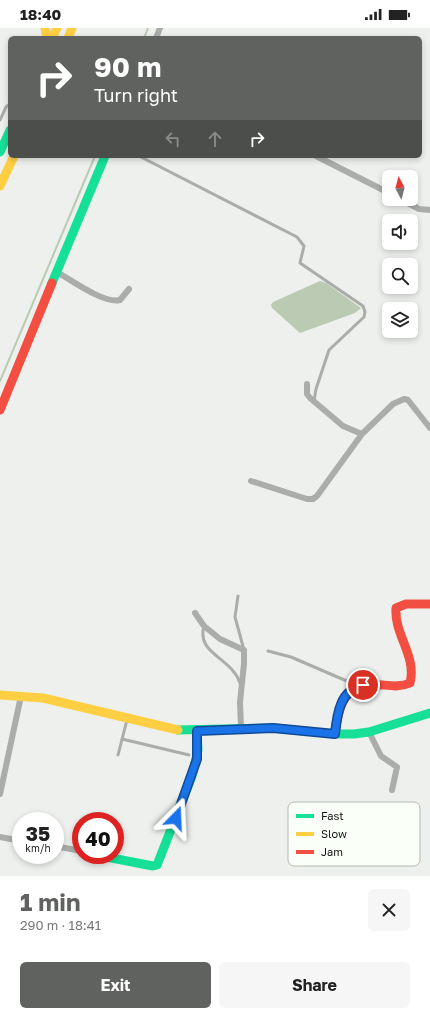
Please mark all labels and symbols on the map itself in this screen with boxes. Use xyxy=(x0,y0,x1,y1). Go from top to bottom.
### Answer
north arrow xyxy=(382,170,418,206)
pin xyxy=(346,668,380,702)
position arrow xyxy=(155,797,197,839)
legend xyxy=(288,802,420,866)
text: Fast xyxy=(321,809,344,822)
speed limit sign: 40 xyxy=(72,812,124,864)
text: Slow xyxy=(321,827,347,840)
text: Jam xyxy=(321,845,343,858)

